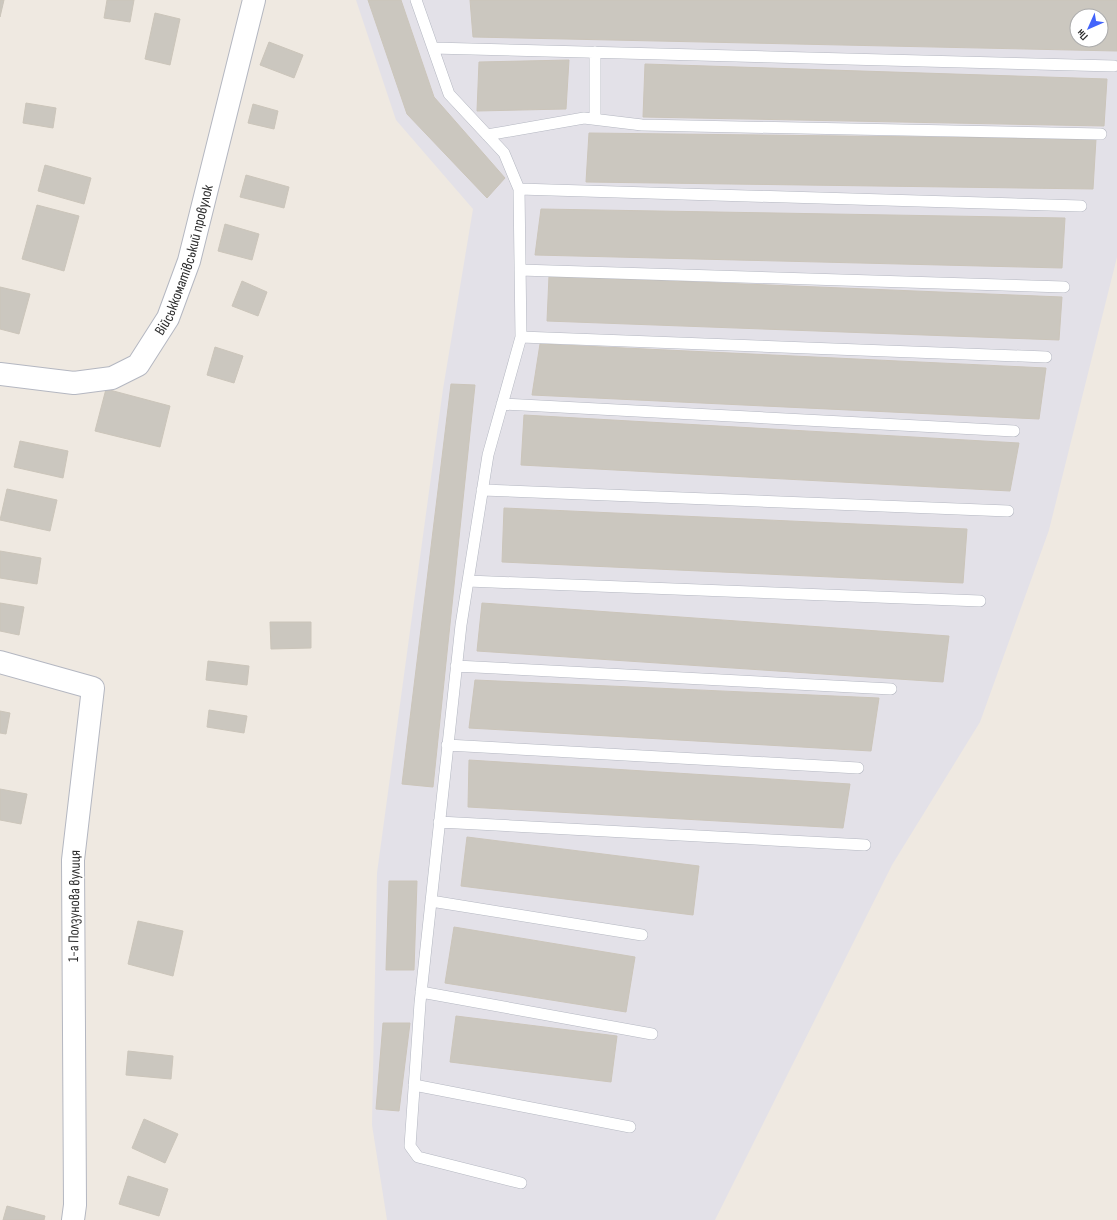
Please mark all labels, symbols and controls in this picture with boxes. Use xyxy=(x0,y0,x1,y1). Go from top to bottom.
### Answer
north arrow xyxy=(1069,8,1109,48)
text: Пн xyxy=(1074,26,1091,43)
street label: Військкоматівський провулок xyxy=(150,182,218,339)
street label: 1-а Ползунова вулиця xyxy=(64,850,85,962)

